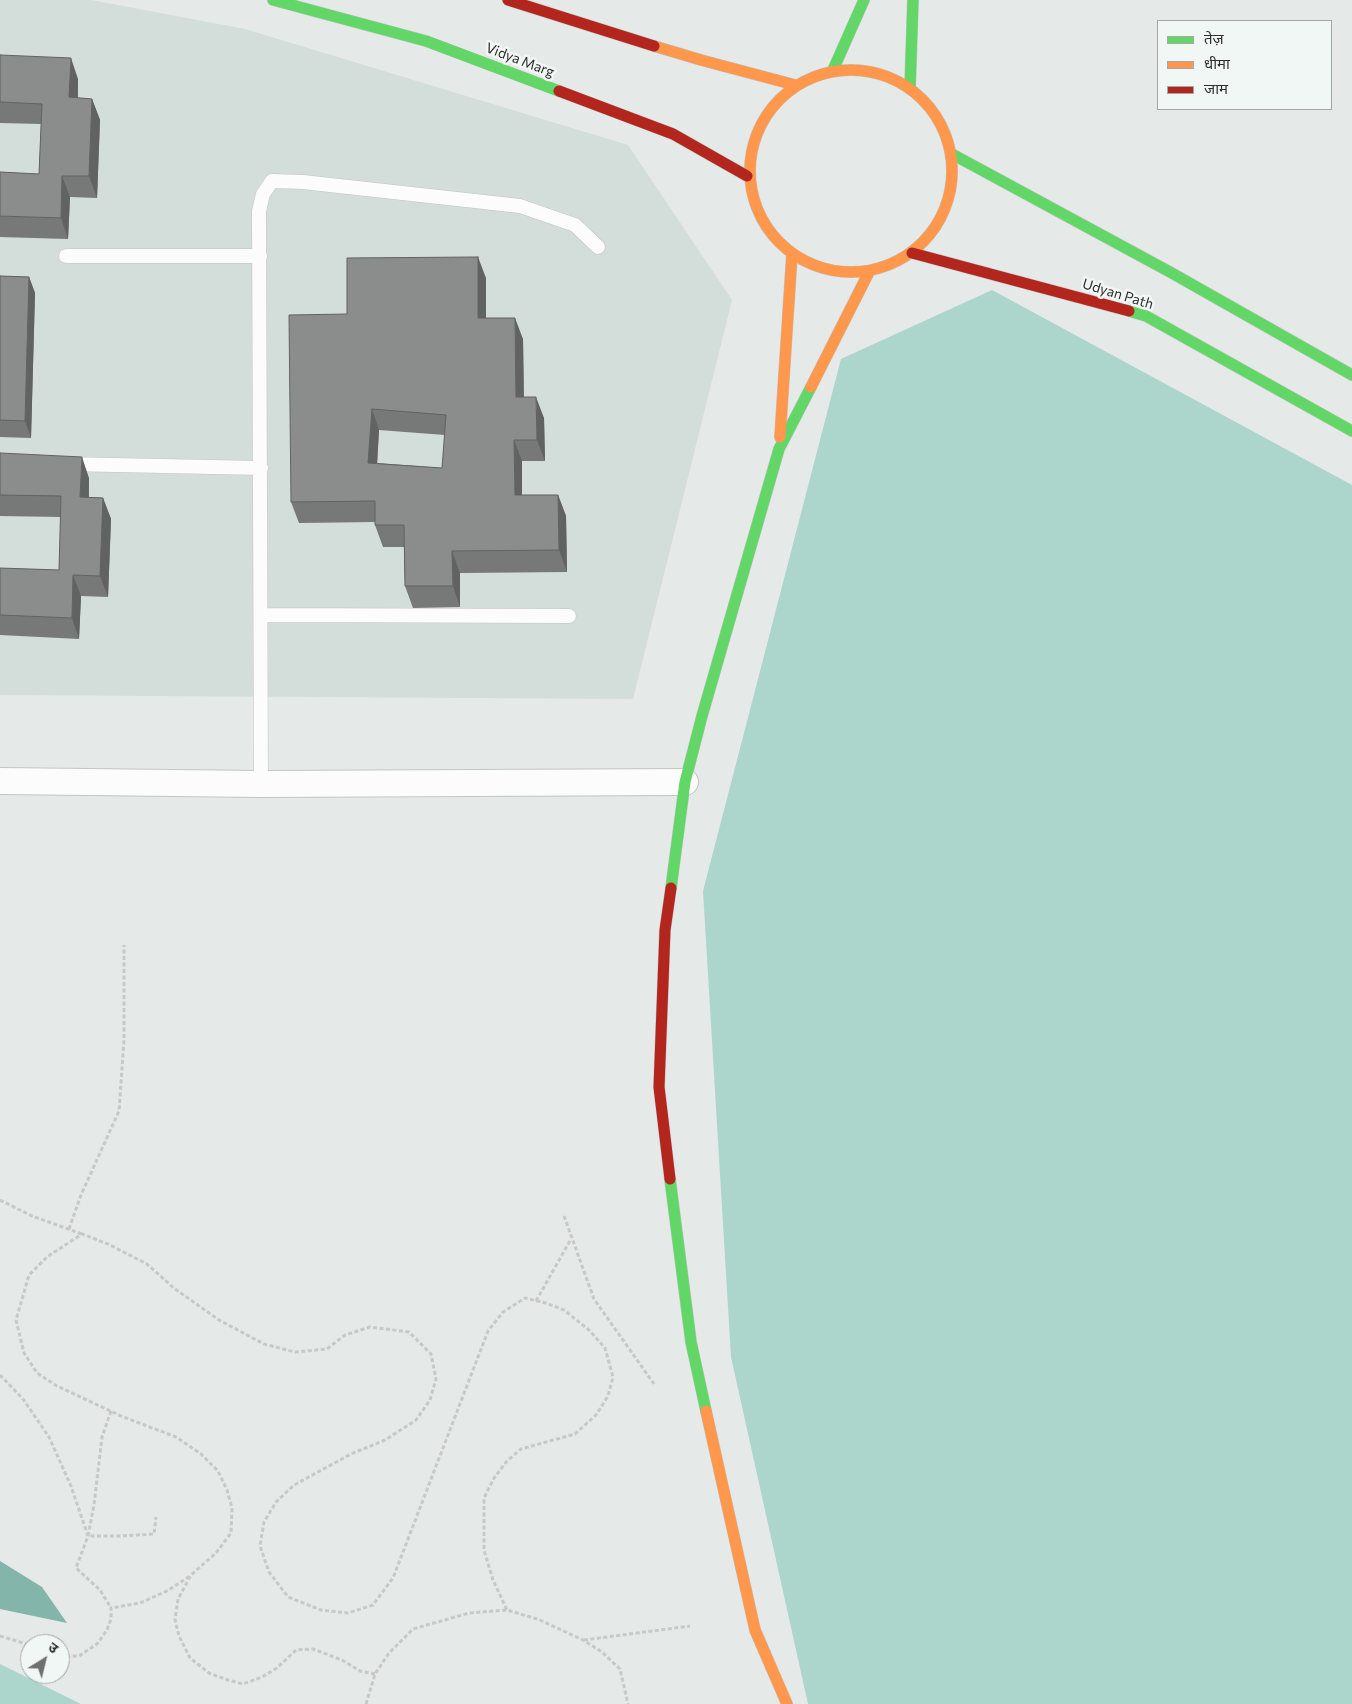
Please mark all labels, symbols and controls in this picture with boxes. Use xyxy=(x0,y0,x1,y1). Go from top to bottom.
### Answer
legend xyxy=(1157,20,1332,110)
text: तेज़ xyxy=(1204,29,1224,47)
street label: Vidya Marg xyxy=(483,39,557,81)
text: धीमा xyxy=(1204,54,1230,72)
text: जाम xyxy=(1204,79,1228,97)
street label: Udyan Path xyxy=(1080,275,1156,313)
north arrow xyxy=(20,1634,70,1684)
text: उ xyxy=(45,1638,62,1657)

